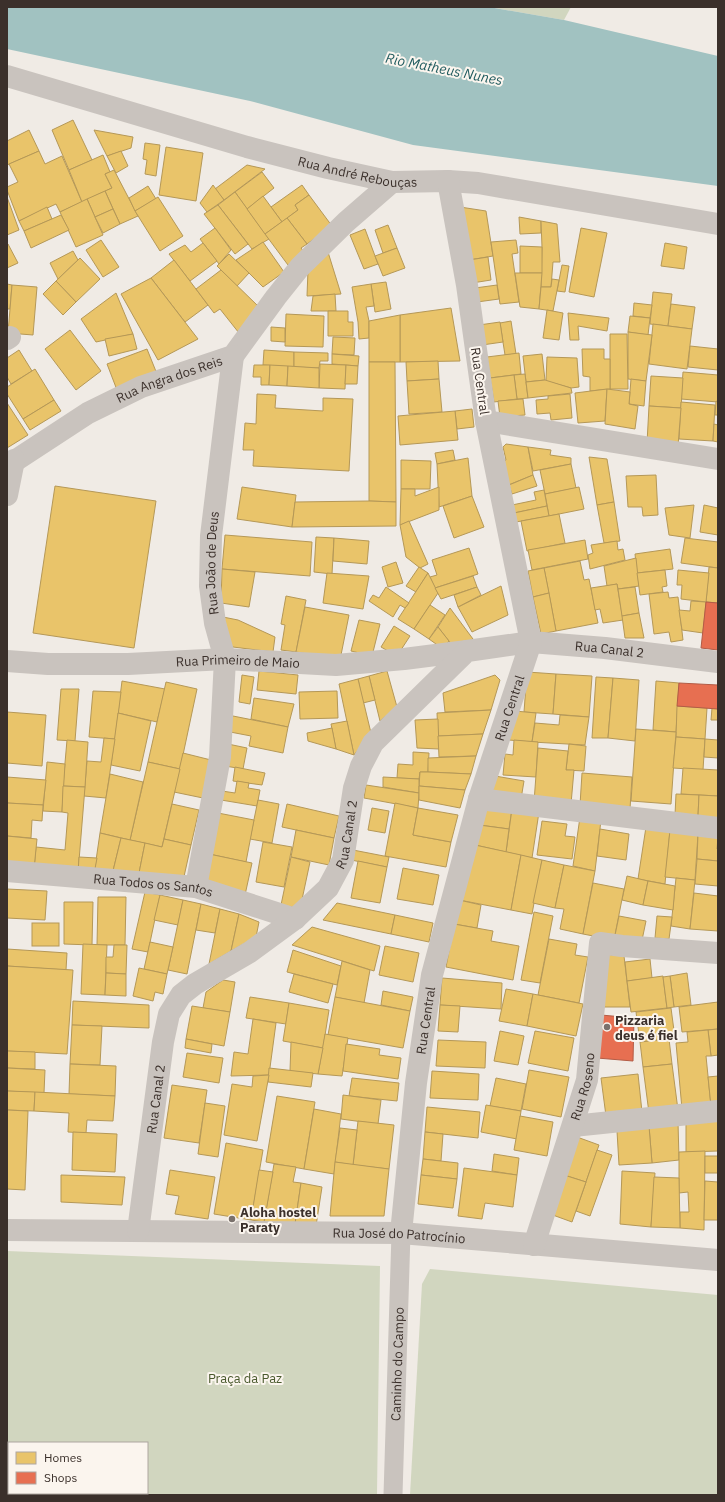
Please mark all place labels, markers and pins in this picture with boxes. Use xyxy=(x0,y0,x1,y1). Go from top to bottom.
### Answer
place label: Pizzaria deus é fiel xyxy=(615,1012,678,1044)
marker: Pizzaria deus é fiel xyxy=(602,1022,612,1032)
place label: Aloha hostel Paraty xyxy=(240,1204,316,1236)
marker: Aloha hostel Paraty xyxy=(227,1214,237,1224)

